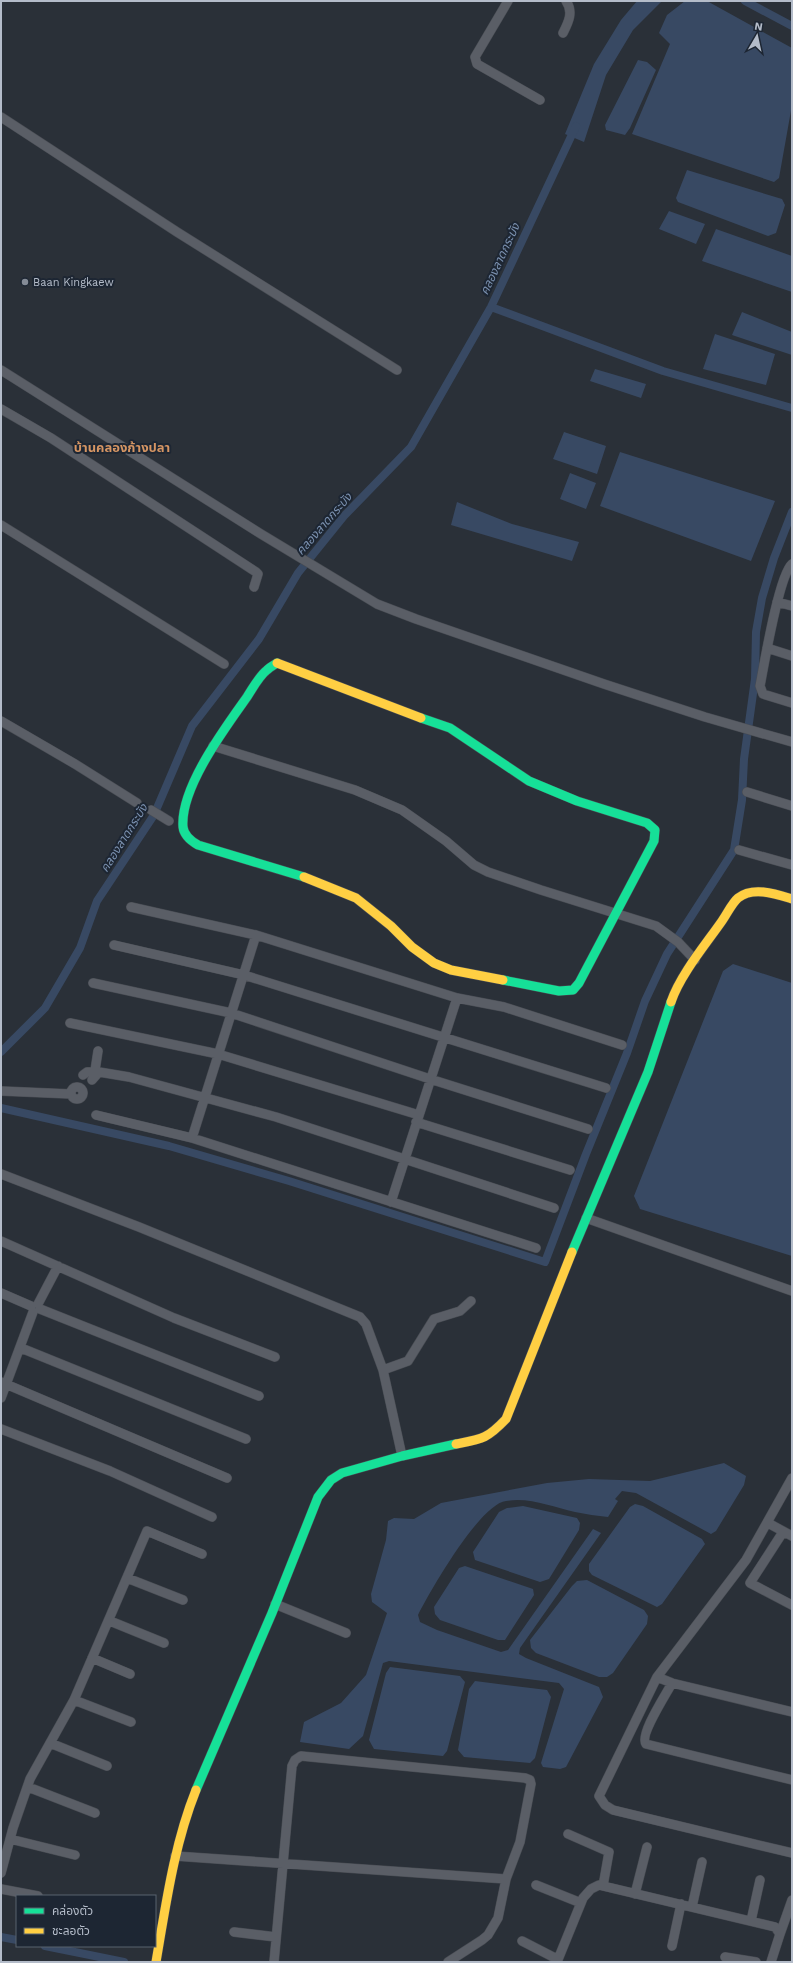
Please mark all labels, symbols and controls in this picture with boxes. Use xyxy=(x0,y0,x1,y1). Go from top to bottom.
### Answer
north arrow xyxy=(737,16,777,56)
text: N xyxy=(753,20,764,34)
water label: คลองลาดกระบัง xyxy=(477,220,523,297)
place label: Baan Kingkaew xyxy=(33,276,114,289)
marker: Baan Kingkaew xyxy=(20,277,30,287)
district label: บ้านคลองก้างปลา xyxy=(74,440,170,455)
water label: คลองลาดกระบัง xyxy=(293,490,355,558)
water label: คลองลาดกระบัง xyxy=(98,801,151,875)
legend xyxy=(16,1895,156,1947)
text: คล่องตัว xyxy=(52,1904,93,1918)
text: ชะลอตัว xyxy=(52,1924,90,1938)

